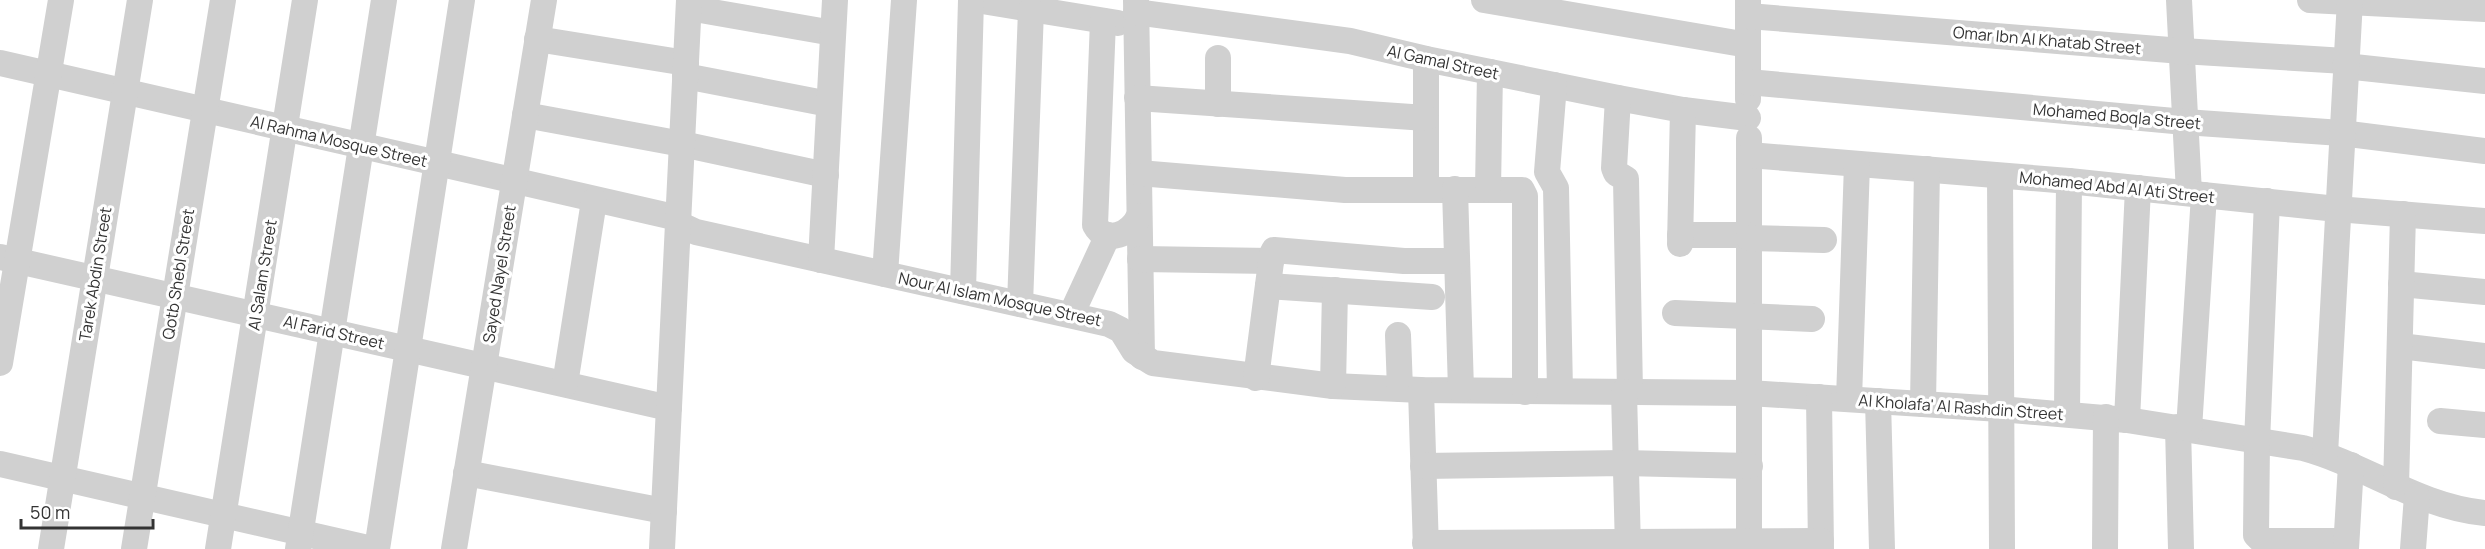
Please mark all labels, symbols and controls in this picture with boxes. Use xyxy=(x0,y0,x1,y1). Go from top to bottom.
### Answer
street label: Omar Ibn Al Khatab Street xyxy=(1952,21,2142,59)
street label: Al Gamal Street xyxy=(1385,39,1501,85)
street label: Mohamed Boqla Street xyxy=(2032,98,2202,134)
street label: Al Rahma Mosque Street xyxy=(248,110,430,172)
street label: Mohamed Abd Al Ati Street xyxy=(2018,166,2216,208)
street label: Sayed Nayel Street xyxy=(477,204,521,344)
street label: Tarek Abdin Street xyxy=(74,205,116,343)
street label: Qotb Shebl Street xyxy=(157,207,199,341)
street label: Al Salam Street xyxy=(242,218,282,332)
street label: Nour Al Islam Mosque Street xyxy=(896,267,1104,331)
street label: Al Farid Street xyxy=(281,310,387,354)
street label: Al Kholafa' Al Rashdin Street xyxy=(1858,389,2064,425)
scale bar xyxy=(21,492,153,530)
text: 50 m xyxy=(30,500,70,524)

